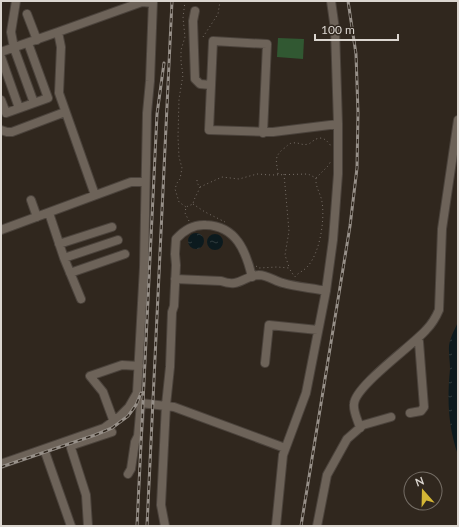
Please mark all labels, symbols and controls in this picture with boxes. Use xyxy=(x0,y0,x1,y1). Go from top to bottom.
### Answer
scale bar xyxy=(315,16,398,42)
text: 100 m xyxy=(321,22,355,37)
north arrow xyxy=(403,471,443,511)
text: N xyxy=(413,474,426,489)

